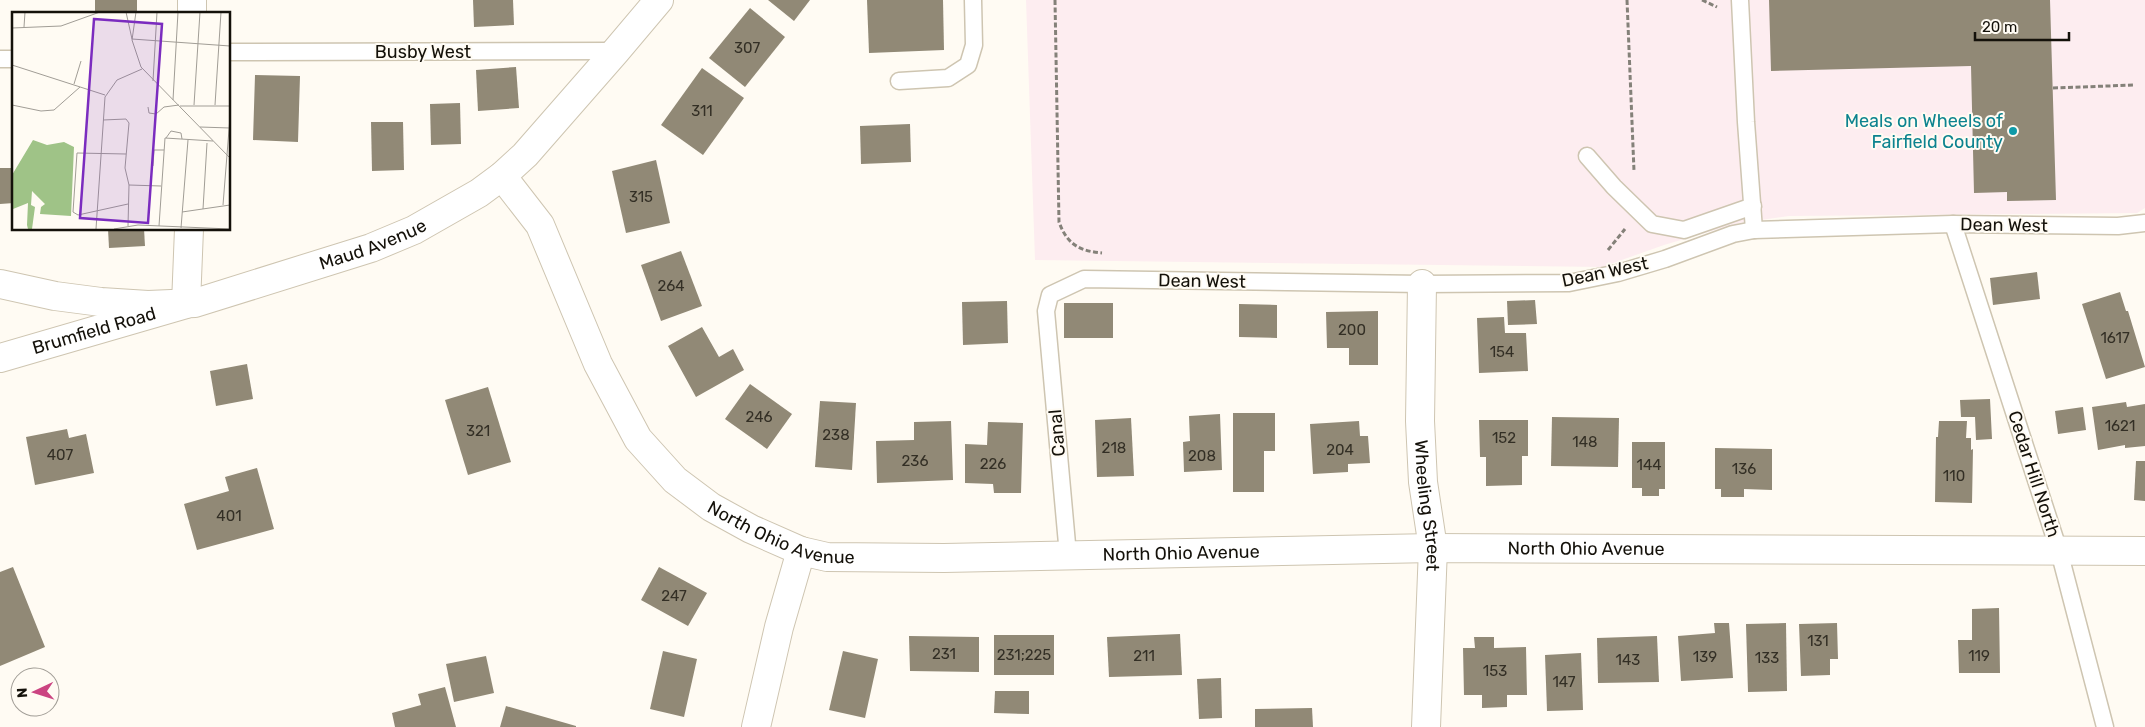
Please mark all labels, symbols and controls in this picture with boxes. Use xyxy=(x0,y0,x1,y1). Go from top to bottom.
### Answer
scale bar xyxy=(1975,10,2069,42)
inset map xyxy=(12,12,230,230)
text: 20 m xyxy=(1982,18,2017,36)
house number: 307 xyxy=(734,39,760,57)
street label: Busby West xyxy=(375,41,471,63)
house number: 311 xyxy=(691,102,713,120)
place label: Meals on Wheels of Fairfield County xyxy=(1845,110,2003,153)
marker: Meals on Wheels of Fairfield County xyxy=(2007,125,2019,137)
house number: 315 xyxy=(629,188,653,206)
street label: Dean West xyxy=(1960,213,2048,237)
street label: Maud Avenue xyxy=(317,214,430,274)
street label: Dean West xyxy=(1560,252,1650,292)
street label: Dean West xyxy=(1158,269,1246,293)
house number: 264 xyxy=(657,277,685,295)
street label: Brumfield Road xyxy=(30,302,159,359)
house number: 200 xyxy=(1338,321,1366,339)
house number: 1617 xyxy=(2100,329,2130,347)
house number: 154 xyxy=(1490,343,1514,361)
house number: 246 xyxy=(745,408,773,426)
street label: Cedar Hill North xyxy=(2003,408,2065,540)
street label: Canal xyxy=(1044,409,1070,457)
house number: 1621 xyxy=(2105,417,2135,435)
house number: 321 xyxy=(466,422,490,440)
house number: 238 xyxy=(822,426,850,444)
house number: 152 xyxy=(1492,429,1516,447)
house number: 148 xyxy=(1572,433,1598,451)
house number: 218 xyxy=(1102,439,1126,457)
street label: Wheeling Street xyxy=(1410,439,1444,572)
house number: 204 xyxy=(1326,441,1354,459)
house number: 407 xyxy=(47,446,74,464)
house number: 208 xyxy=(1188,447,1216,465)
house number: 236 xyxy=(902,452,928,470)
house number: 226 xyxy=(980,455,1006,473)
house number: 144 xyxy=(1636,456,1662,474)
house number: 136 xyxy=(1732,460,1756,478)
house number: 110 xyxy=(1943,467,1965,485)
street label: North Ohio Avenue xyxy=(704,496,855,568)
house number: 401 xyxy=(216,507,242,525)
street label: North Ohio Avenue xyxy=(1508,537,1665,560)
street label: North Ohio Avenue xyxy=(1102,541,1260,566)
house number: 247 xyxy=(661,587,687,605)
house number: 131 xyxy=(1807,632,1829,650)
house number: 231 xyxy=(932,645,956,663)
house number: 231;225 xyxy=(997,646,1051,664)
house number: 211 xyxy=(1133,647,1155,665)
house number: 119 xyxy=(1968,647,1990,665)
house number: 139 xyxy=(1693,648,1717,666)
house number: 133 xyxy=(1755,649,1779,667)
house number: 143 xyxy=(1616,651,1640,669)
house number: 153 xyxy=(1483,662,1507,680)
north arrow xyxy=(10,667,60,717)
house number: 147 xyxy=(1552,673,1576,691)
text: N xyxy=(14,687,31,698)

